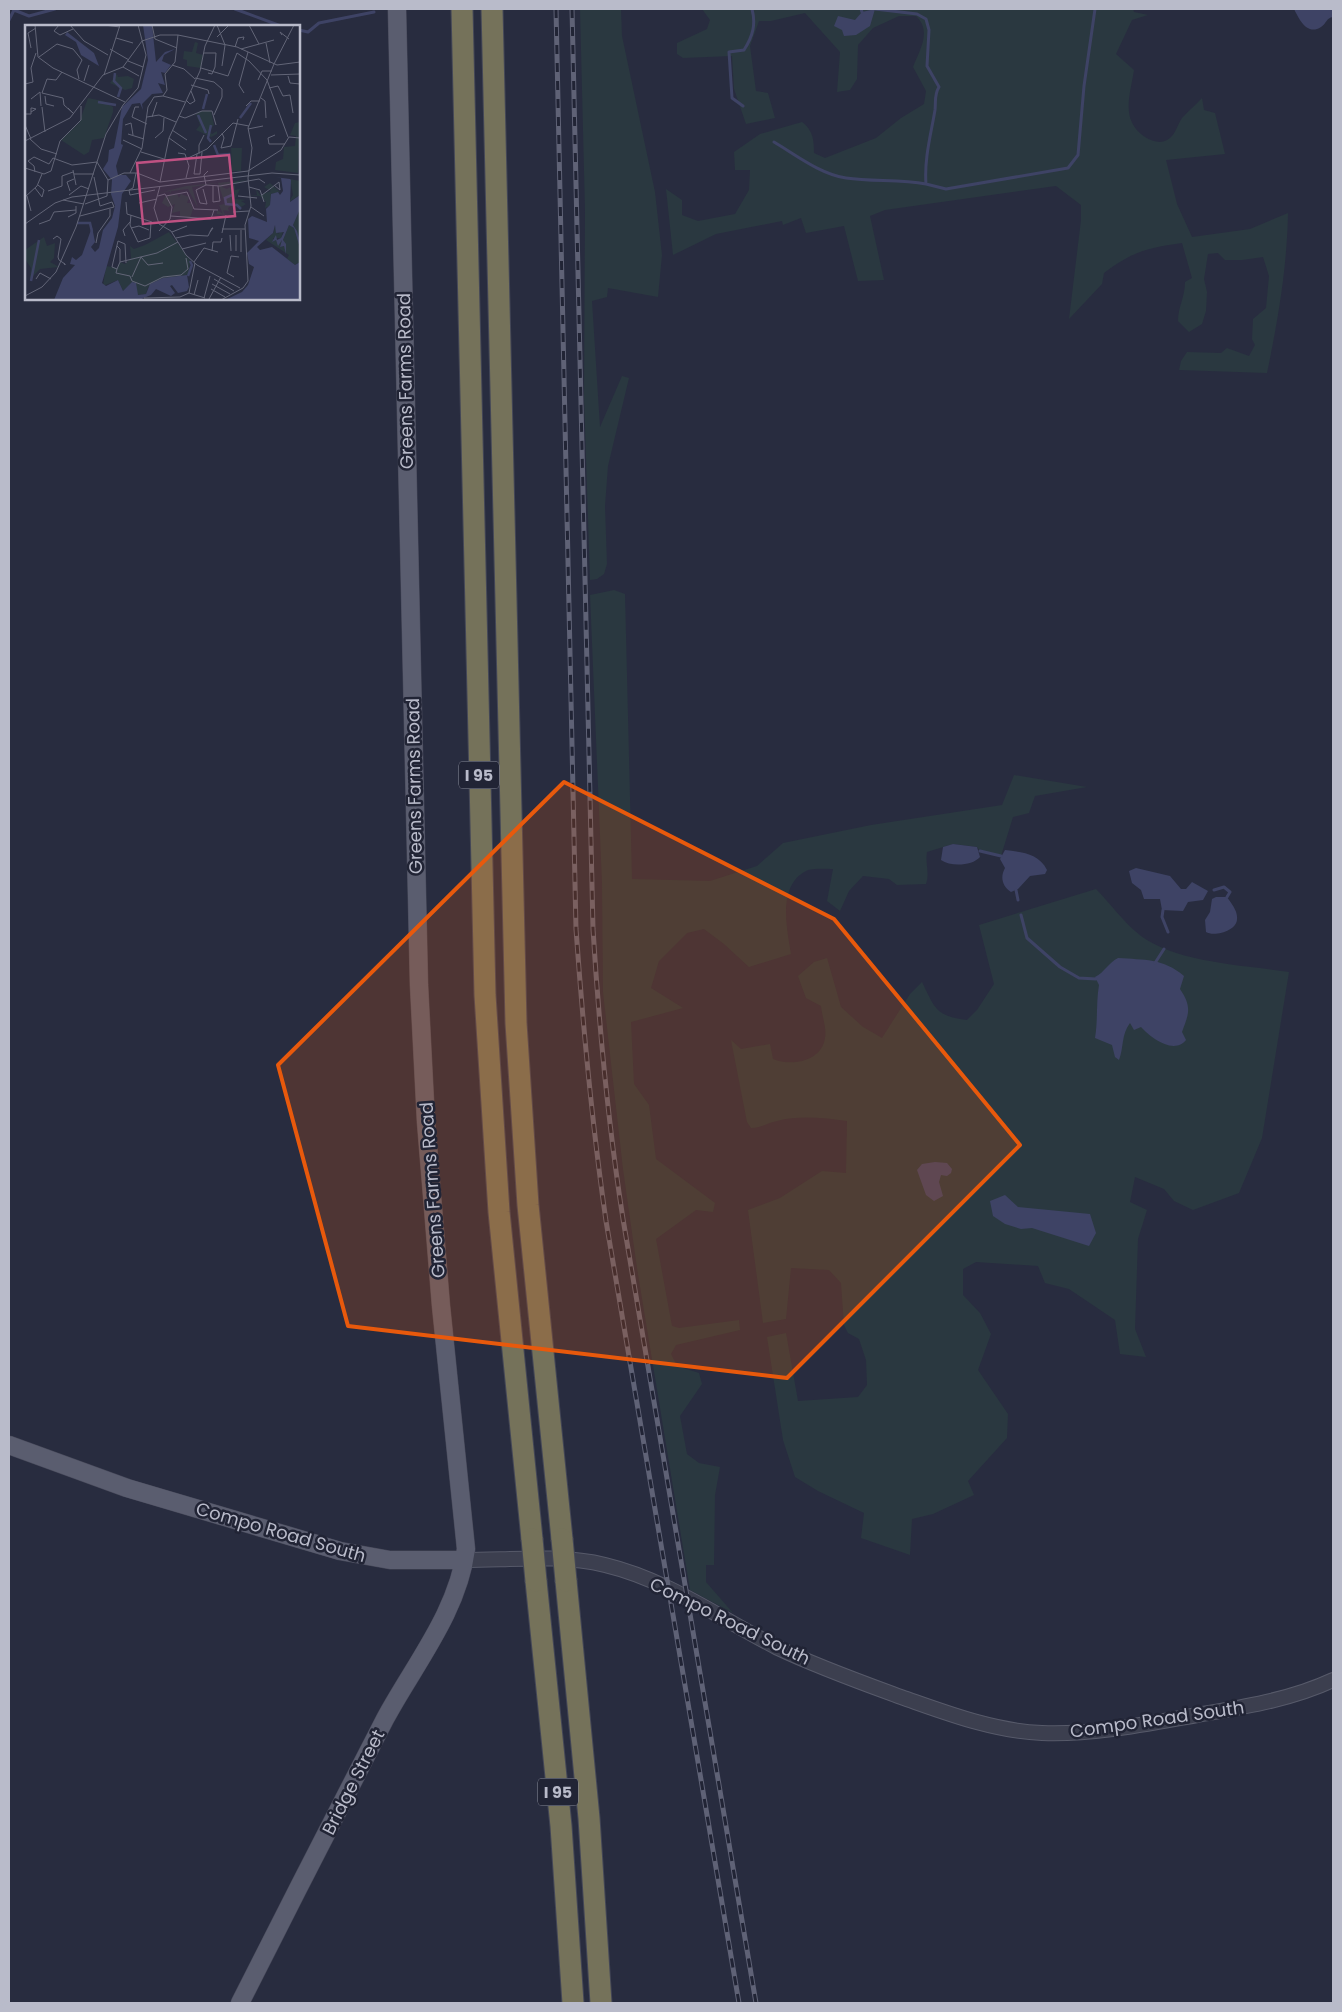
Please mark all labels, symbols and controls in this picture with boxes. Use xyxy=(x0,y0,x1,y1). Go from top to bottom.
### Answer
inset map xyxy=(25,25,300,300)
street label: Greens Farms Road xyxy=(391,293,419,469)
street label: Greens Farms Road xyxy=(400,698,428,874)
road number: I 95 xyxy=(459,762,499,788)
street label: Greens Farms Road xyxy=(413,1101,451,1279)
street label: Compo Road South xyxy=(193,1496,369,1568)
street label: Compo Road South xyxy=(646,1571,814,1671)
street label: Compo Road South xyxy=(1068,1694,1246,1744)
street label: Bridge Street xyxy=(316,1725,390,1839)
road number: I 95 xyxy=(538,1778,578,1805)

